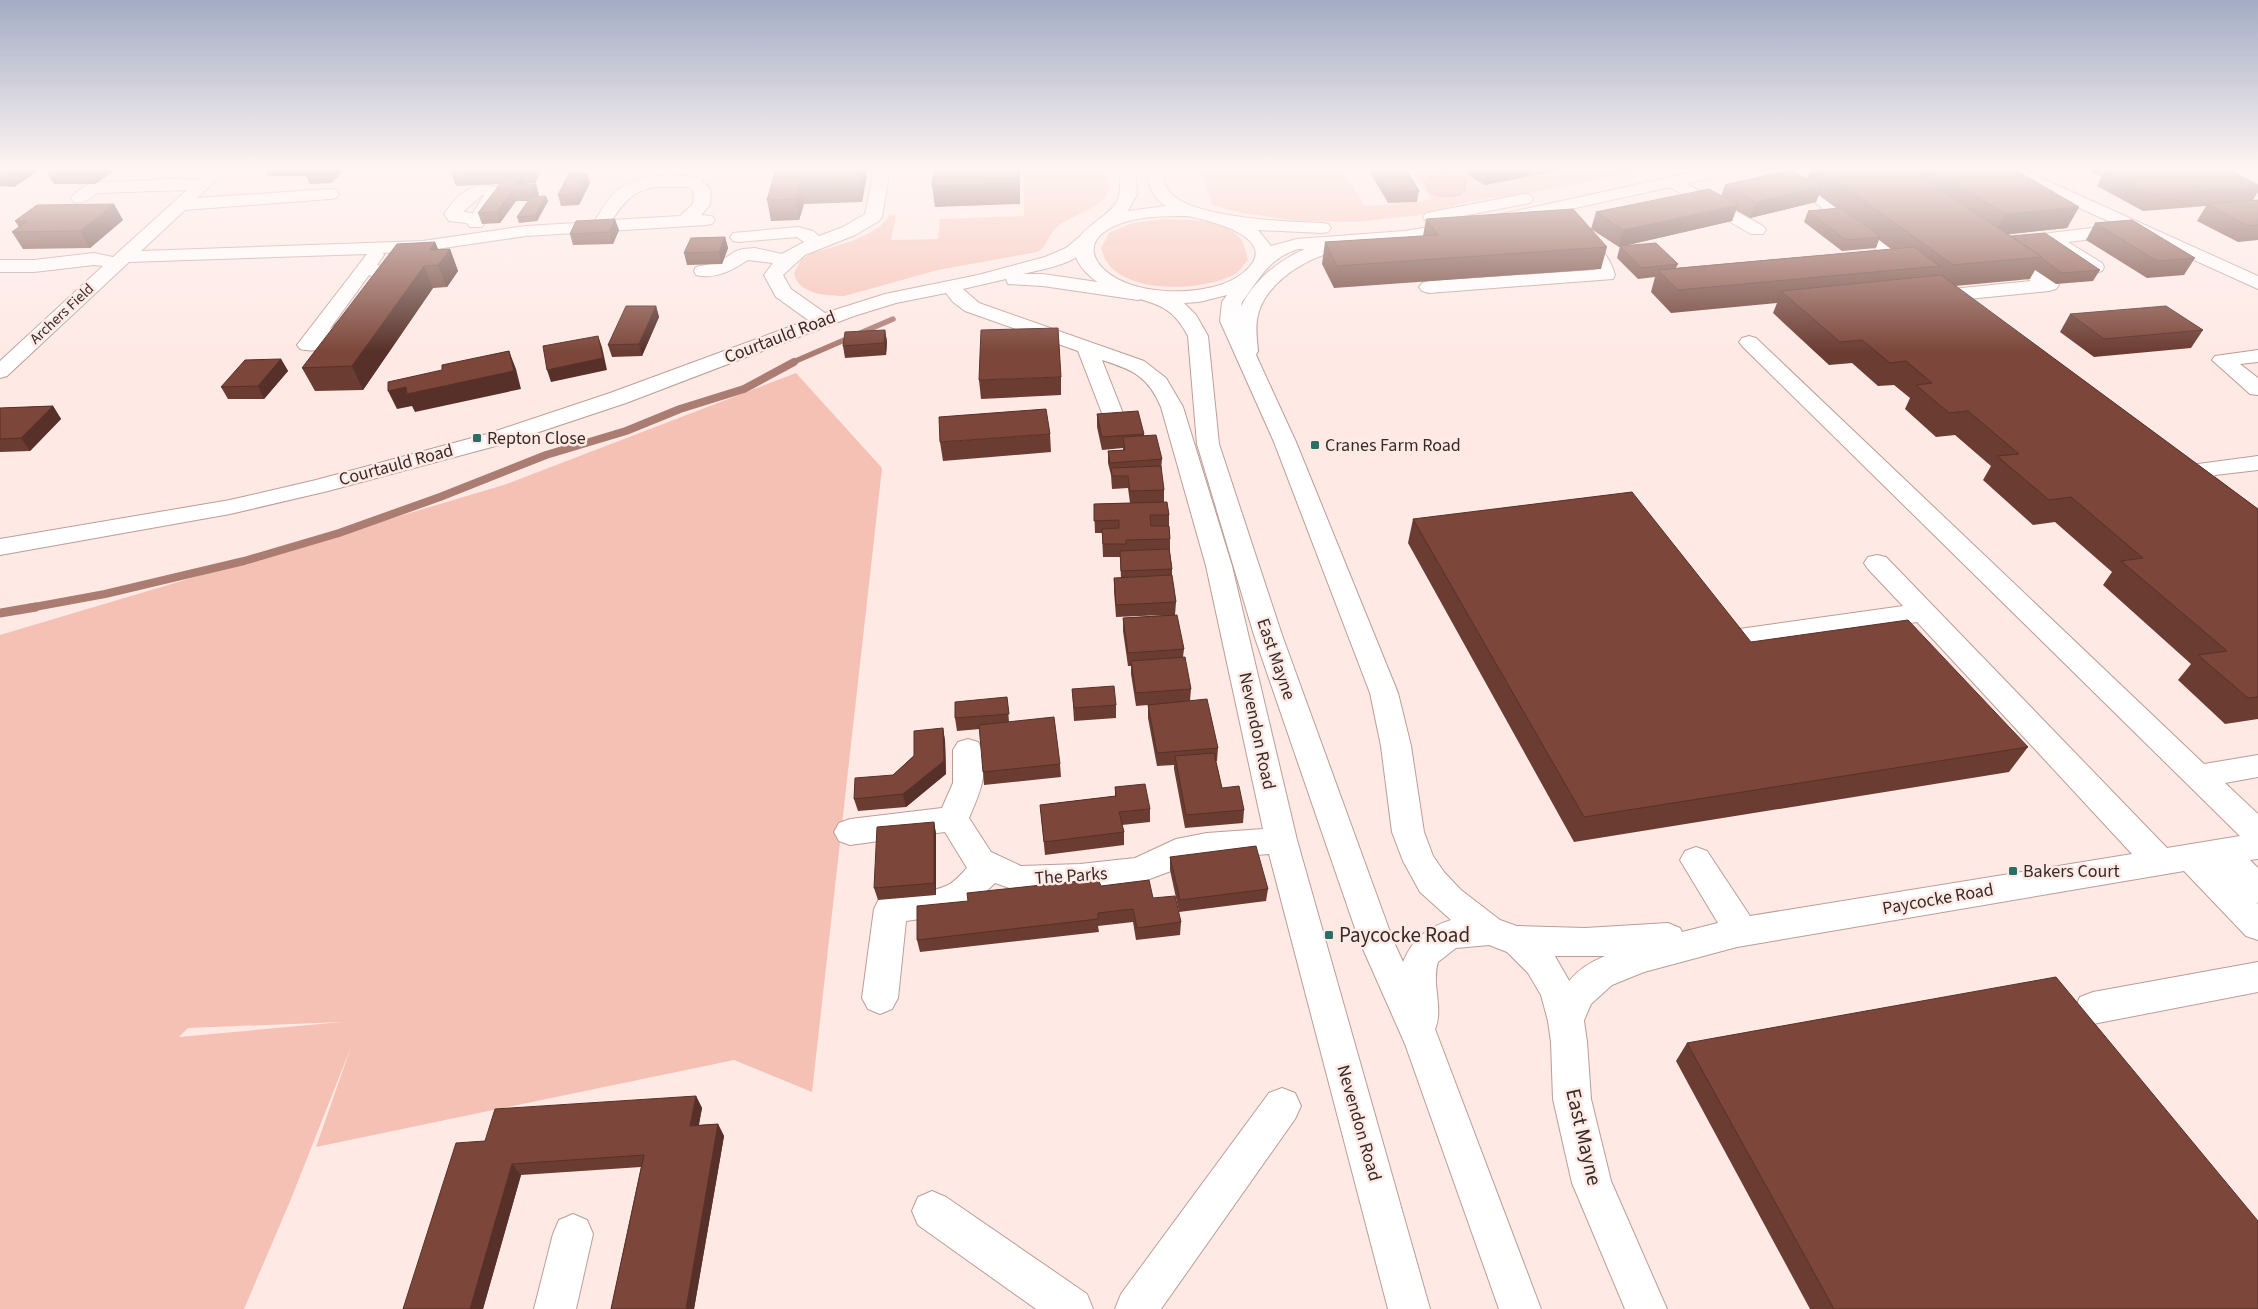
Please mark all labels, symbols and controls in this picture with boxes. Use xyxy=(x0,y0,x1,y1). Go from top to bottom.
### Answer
street label: Archers Field xyxy=(25,279,99,349)
street label: Courtauld Road xyxy=(721,304,839,370)
place label: Repton Close xyxy=(487,426,586,451)
marker: Repton Close xyxy=(471,432,483,444)
place label: Cranes Farm Road xyxy=(1325,433,1461,458)
street label: Courtauld Road xyxy=(336,438,456,492)
marker: Cranes Farm Road xyxy=(1309,439,1321,451)
street label: East Mayne xyxy=(1250,615,1302,703)
street label: Nevendon Road xyxy=(1232,670,1282,792)
place label: Bakers Court xyxy=(2023,859,2120,884)
street label: The Parks xyxy=(1034,861,1108,891)
marker: Bakers Court xyxy=(2007,865,2019,877)
street label: Paycocke Road xyxy=(1880,877,1996,921)
place label: Paycocke Road xyxy=(1339,920,1470,950)
marker: Paycocke Road xyxy=(1323,929,1335,941)
street label: Nevendon Road xyxy=(1330,1062,1388,1184)
street label: East Mayne xyxy=(1558,1085,1610,1189)

